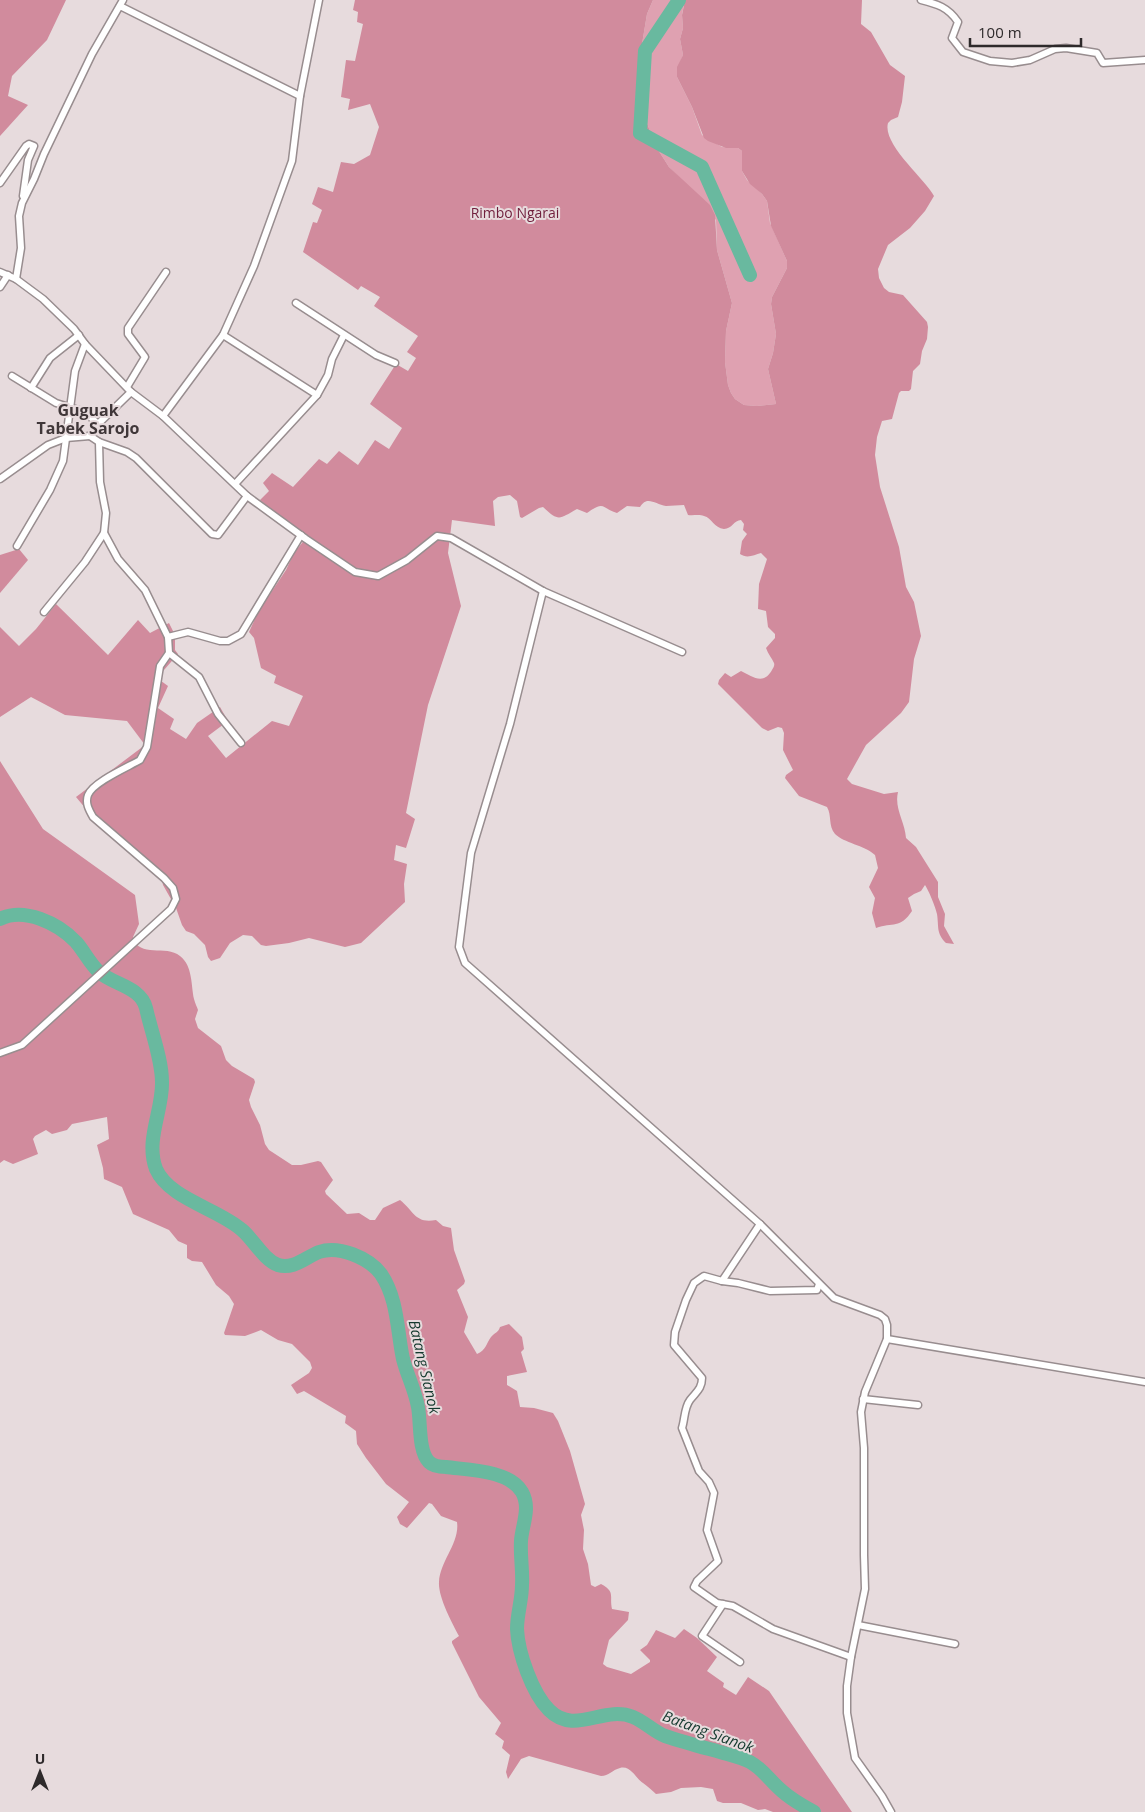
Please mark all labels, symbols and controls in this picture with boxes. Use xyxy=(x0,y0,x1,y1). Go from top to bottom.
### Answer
scale bar xyxy=(970,15,1081,47)
text: 100 m xyxy=(978,22,1022,42)
park label: Rimbo Ngarai xyxy=(471,203,559,222)
district label: Guguak Tabek Sarojo xyxy=(36,399,140,439)
water label: Batang Sianok xyxy=(404,1318,446,1416)
water label: Batang Sianok xyxy=(660,1705,757,1757)
north arrow xyxy=(15,1747,65,1797)
text: U xyxy=(35,1749,45,1768)

